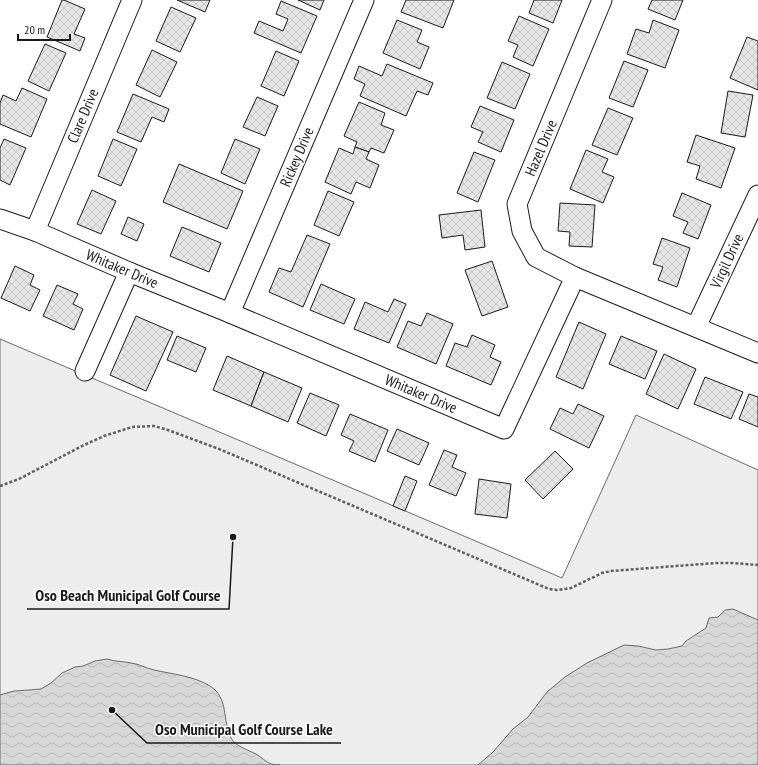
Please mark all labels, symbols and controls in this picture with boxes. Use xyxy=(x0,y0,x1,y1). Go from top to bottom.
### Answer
scale bar xyxy=(18,16,70,42)
text: 20 m xyxy=(24,22,45,37)
street label: Clare Drive xyxy=(63,86,102,146)
street label: Hazel Drive xyxy=(520,117,561,179)
street label: Rickey Drive xyxy=(275,124,318,190)
street label: Virgil Drive xyxy=(705,230,747,292)
street label: Whitaker Drive xyxy=(83,245,161,292)
street label: Whitaker Drive xyxy=(382,370,460,417)
callout: Oso Beach Municipal Golf Course xyxy=(27,581,229,609)
text: Oso Beach Municipal Golf Course xyxy=(35,585,221,605)
callout: Oso Municipal Golf Course Lake xyxy=(147,715,341,743)
text: Oso Municipal Golf Course Lake xyxy=(155,719,333,739)

